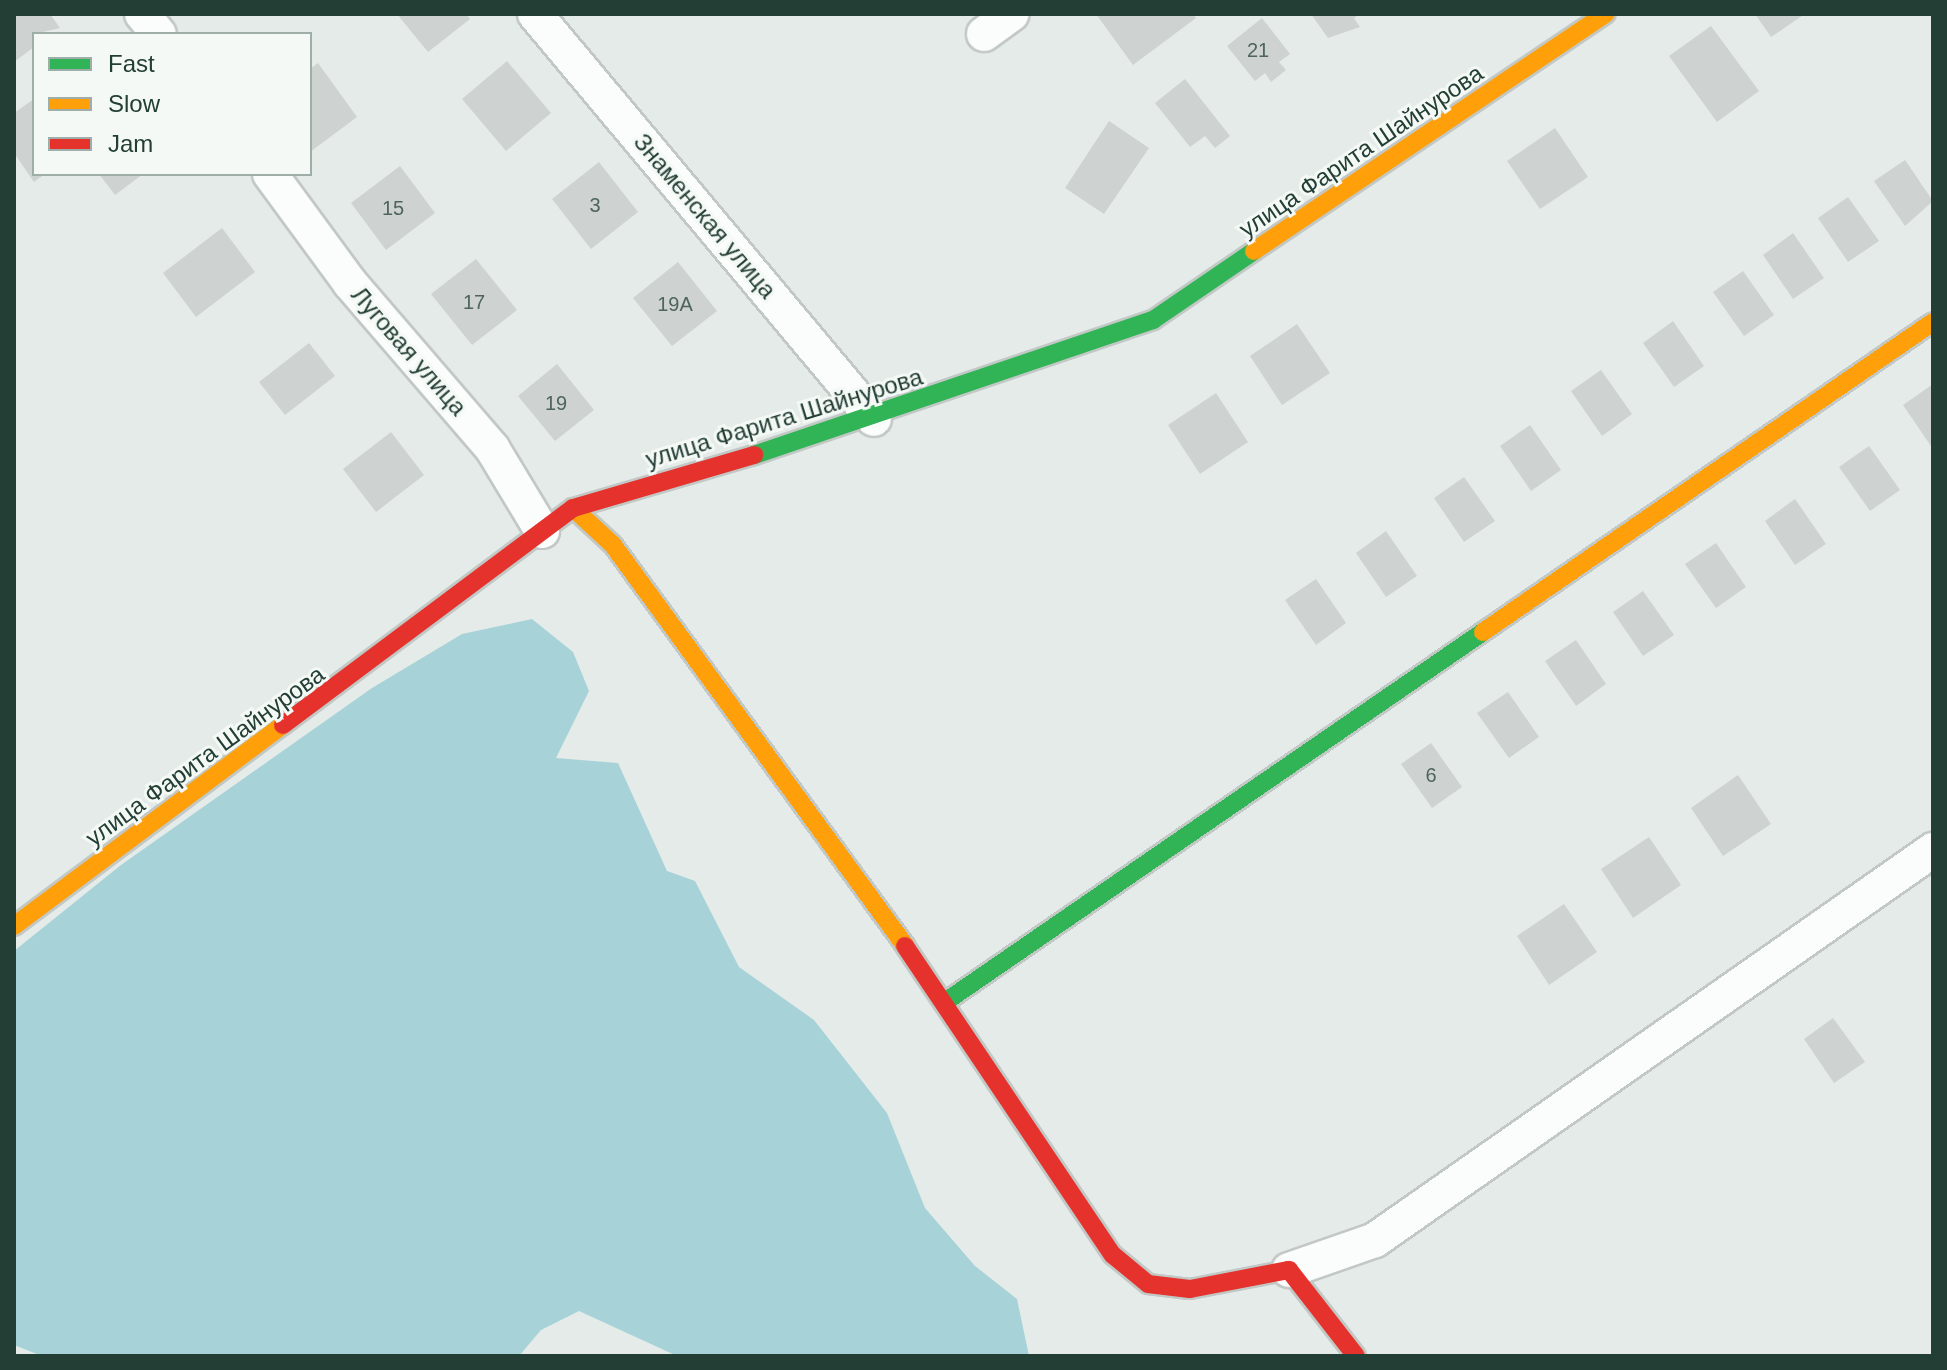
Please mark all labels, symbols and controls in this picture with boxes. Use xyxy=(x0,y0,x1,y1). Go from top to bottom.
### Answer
legend xyxy=(32,32,312,176)
house number: 21 xyxy=(1247,38,1269,62)
text: Fast xyxy=(108,50,155,77)
street label: улица Фарита Шайнурова xyxy=(1234,59,1488,243)
text: Slow xyxy=(108,90,160,117)
street label: Знаменская улица xyxy=(628,128,782,304)
text: Jam xyxy=(108,130,153,157)
house number: 3 xyxy=(589,193,601,217)
house number: 15 xyxy=(382,196,404,220)
street label: Луговая улица xyxy=(345,281,473,421)
house number: 17 xyxy=(463,290,485,314)
house number: 19А xyxy=(657,292,693,316)
street label: улица Фарита Шайнурова xyxy=(642,362,926,474)
house number: 19 xyxy=(545,391,567,415)
street label: улица Фарита Шайнурова xyxy=(80,660,330,852)
house number: 6 xyxy=(1425,763,1437,787)

